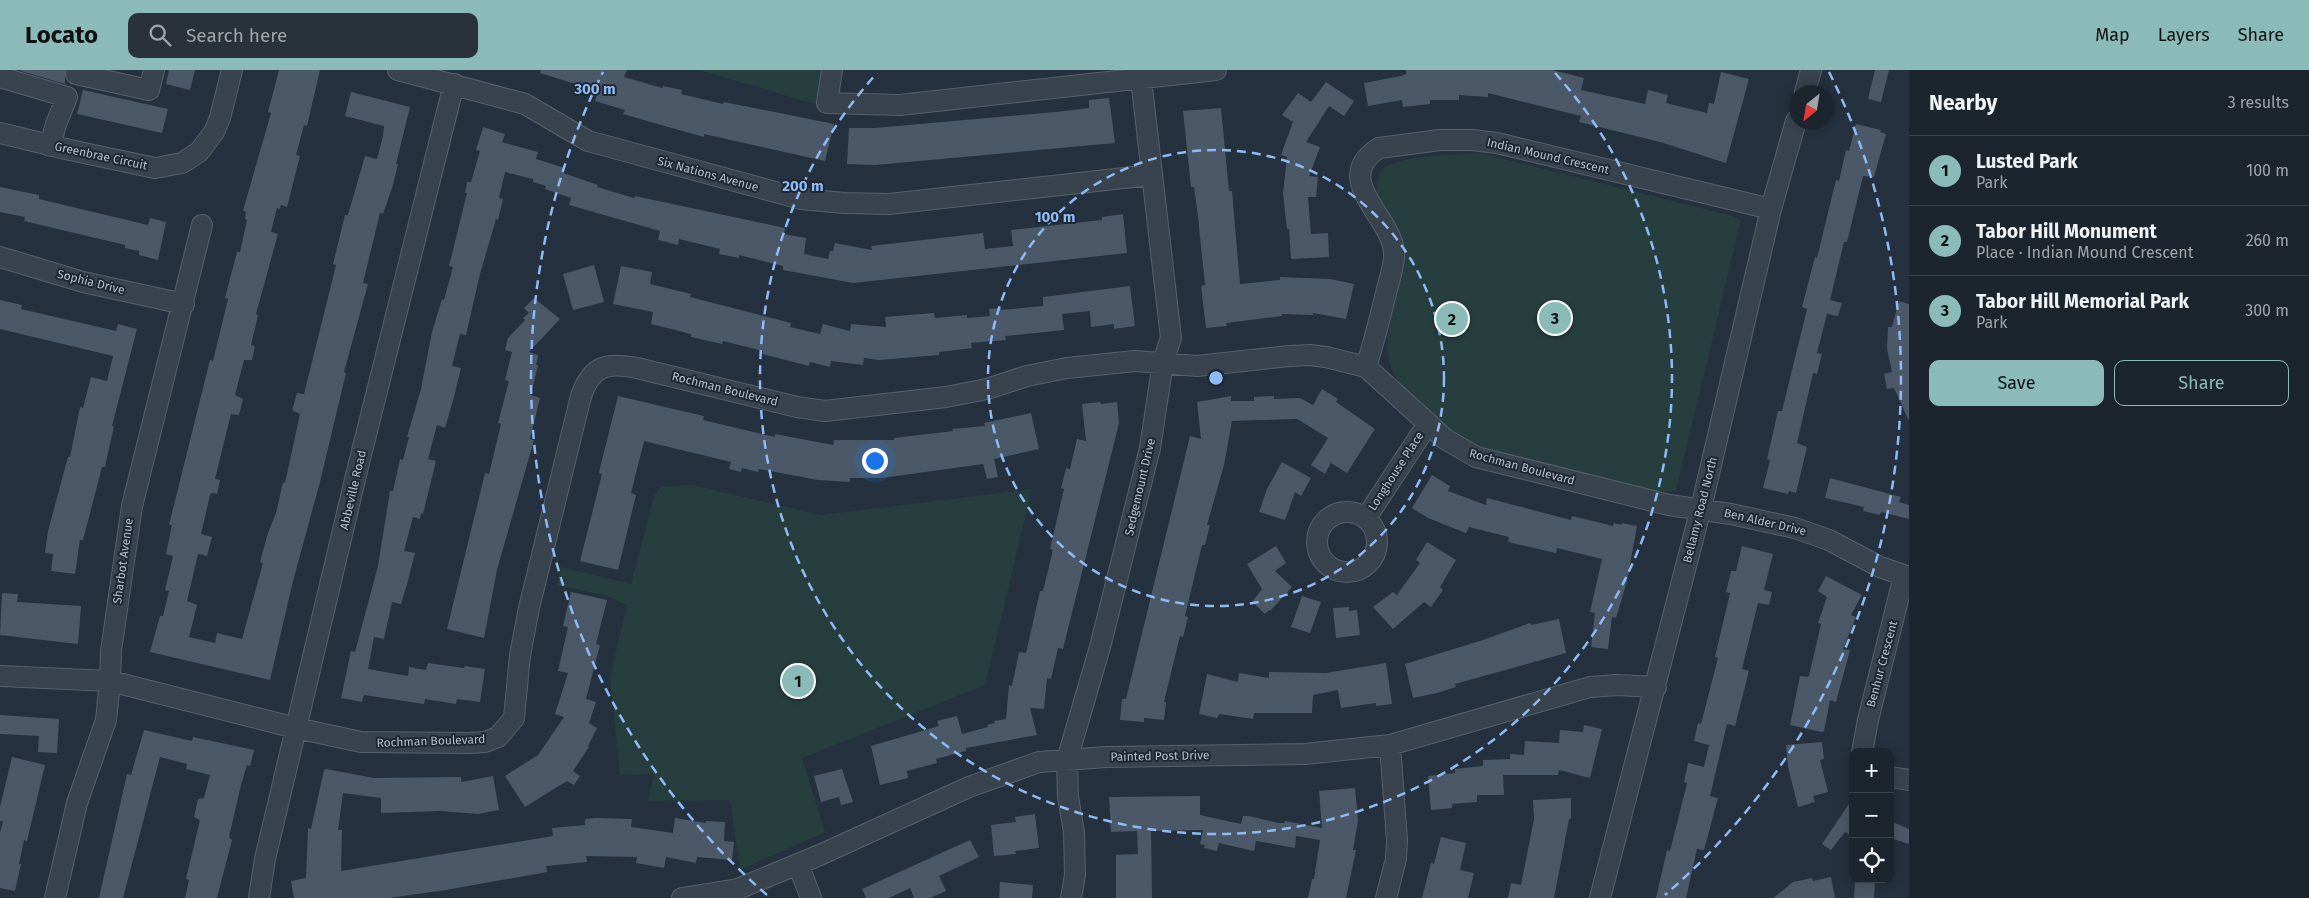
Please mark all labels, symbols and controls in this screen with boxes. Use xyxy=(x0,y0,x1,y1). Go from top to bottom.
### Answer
search box xyxy=(128,13,478,58)
text: Locato xyxy=(25,21,98,49)
icon: search xyxy=(146,21,174,49)
text: Search here xyxy=(186,24,287,47)
text: Map xyxy=(2095,24,2130,46)
text: Layers xyxy=(2158,24,2210,46)
text: Share xyxy=(2238,24,2284,46)
text: 300 m xyxy=(573,80,616,98)
north arrow xyxy=(1789,85,1834,130)
text: Nearby xyxy=(1929,90,1997,116)
text: 3 results xyxy=(2228,93,2289,112)
street label: Indian Mound Crescent xyxy=(1486,135,1611,177)
street label: Greenbrae Circuit xyxy=(53,139,149,173)
text: Lusted Park xyxy=(1976,150,2078,173)
street label: Six Nations Avenue xyxy=(656,154,760,194)
text: 1 xyxy=(1941,161,1949,180)
text: 100 m xyxy=(2246,161,2289,180)
text: Park xyxy=(1976,173,2008,192)
text: 200 m xyxy=(782,177,824,195)
text: 100 m xyxy=(1035,208,1075,226)
text: Tabor Hill Monument xyxy=(1976,220,2157,243)
text: 2 xyxy=(1941,231,1949,250)
text: 260 m xyxy=(2246,231,2289,250)
text: Place · Indian Mound Crescent xyxy=(1976,243,2193,262)
street label: Sophia Drive xyxy=(56,267,126,297)
text: Tabor Hill Memorial Park xyxy=(1976,290,2189,313)
pin: 3 xyxy=(1539,299,1571,337)
pin: 2 xyxy=(1436,300,1468,338)
text: 3 xyxy=(1941,301,1949,320)
text: 300 m xyxy=(2245,301,2289,320)
text: Park xyxy=(1976,313,2008,332)
button: Save xyxy=(1929,360,2104,406)
button: Share xyxy=(2114,360,2289,406)
street label: Rochman Boulevard xyxy=(671,369,779,409)
centre of rings xyxy=(1207,369,1225,387)
street label: Longhouse Place xyxy=(1365,429,1427,513)
street label: Sedgemount Drive xyxy=(1122,437,1158,537)
street label: Rochman Boulevard xyxy=(1468,446,1576,488)
your location xyxy=(862,448,888,474)
street label: Abbeville Road xyxy=(337,449,369,531)
street label: Bellamy Road North xyxy=(1680,456,1720,564)
street label: Ben Alder Drive xyxy=(1722,506,1808,538)
street label: Sharbot Avenue xyxy=(110,517,136,605)
street label: Benhur Crescent xyxy=(1864,619,1900,709)
pin: 1 xyxy=(782,662,814,700)
street label: Rochman Boulevard xyxy=(376,732,486,750)
street label: Painted Post Drive xyxy=(1110,748,1210,764)
map controls xyxy=(1849,748,1894,883)
button: + xyxy=(1849,748,1894,793)
button: − xyxy=(1849,793,1894,838)
button: locate xyxy=(1849,838,1894,883)

